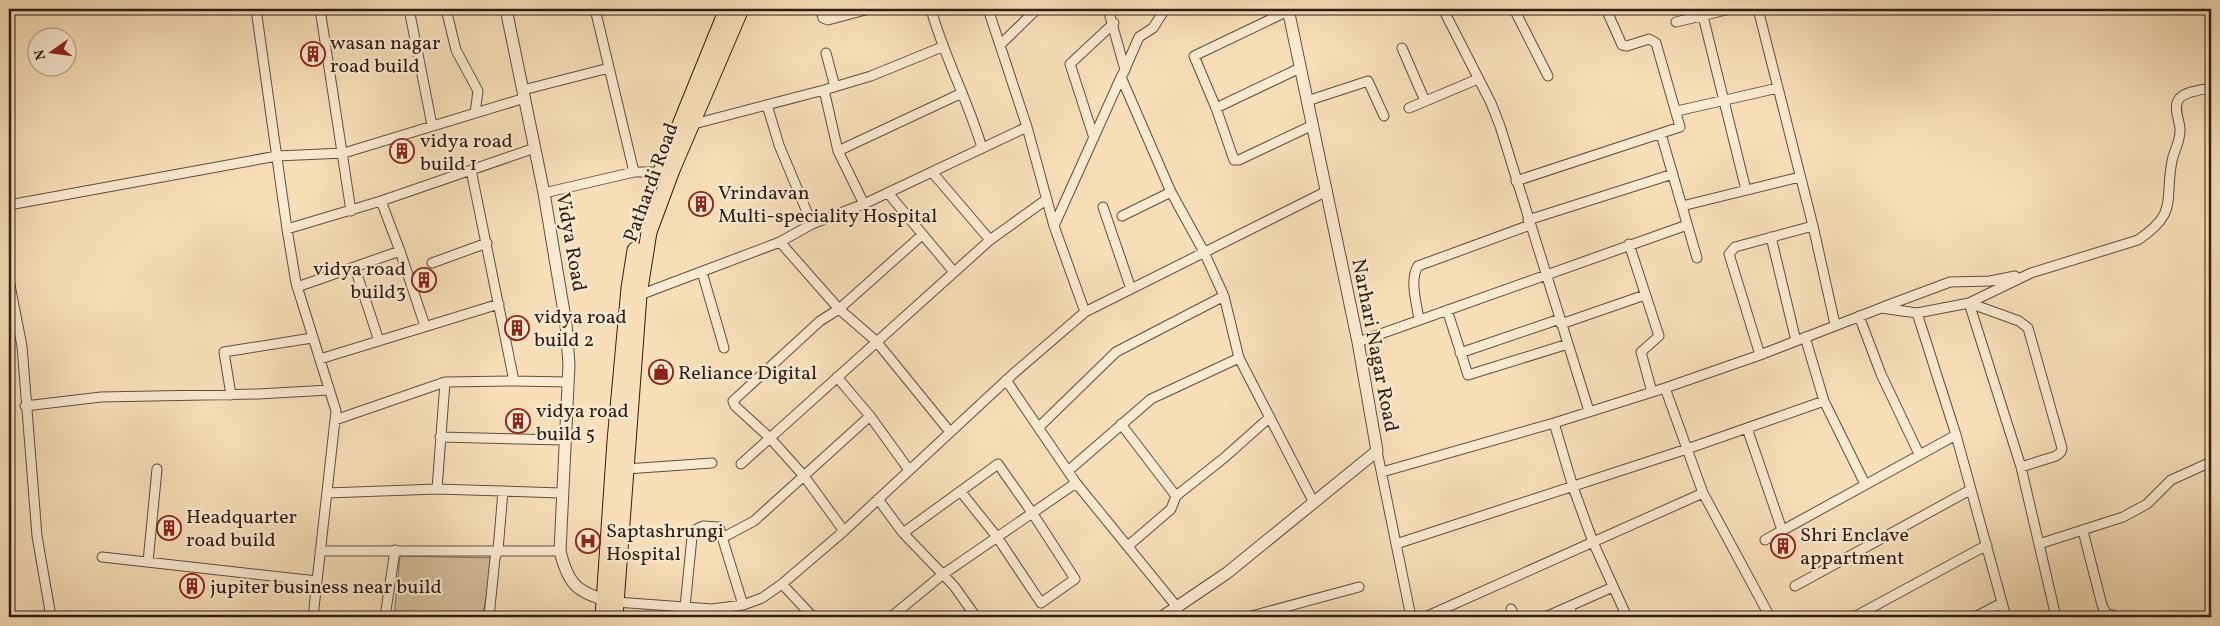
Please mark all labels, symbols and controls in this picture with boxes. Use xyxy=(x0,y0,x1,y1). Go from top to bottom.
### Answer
north arrow xyxy=(28,28,78,78)
place label: wasan nagar road build xyxy=(330,30,440,81)
building icon: wasan nagar road build xyxy=(300,41,326,67)
text: N xyxy=(30,48,51,62)
street label: Pathardi Road xyxy=(617,119,686,246)
place label: vidya road build 1 xyxy=(420,128,513,179)
building icon: vidya road build 1 xyxy=(389,138,415,164)
place label: Vrindavan Multi-speciality Hospital xyxy=(718,180,937,231)
street label: Vidya Road xyxy=(548,191,592,294)
building icon: Vrindavan Multi-speciality Hospital xyxy=(688,191,714,217)
place label: vidya road build3 xyxy=(313,256,406,307)
street label: Narhari Nagar Road xyxy=(1344,256,1405,434)
building icon: vidya road build3 xyxy=(411,267,437,293)
place label: vidya road build 2 xyxy=(534,304,627,355)
building icon: vidya road build 2 xyxy=(504,315,530,341)
shop icon: Reliance Digital xyxy=(648,359,674,385)
place label: Reliance Digital xyxy=(678,360,817,388)
place label: vidya road build 5 xyxy=(536,398,629,449)
building icon: vidya road build 5 xyxy=(505,408,531,434)
place label: Headquarter road build xyxy=(186,504,297,555)
building icon: Headquarter road build xyxy=(156,515,182,541)
place label: Saptashrungi Hospital xyxy=(606,518,724,569)
place label: Shri Enclave appartment xyxy=(1800,522,1909,573)
hospital icon: Saptashrungi Hospital xyxy=(575,528,601,554)
building icon: Shri Enclave appartment xyxy=(1770,533,1796,559)
building icon: jupiter business near build xyxy=(179,573,205,599)
place label: jupiter business near build xyxy=(210,574,442,602)

